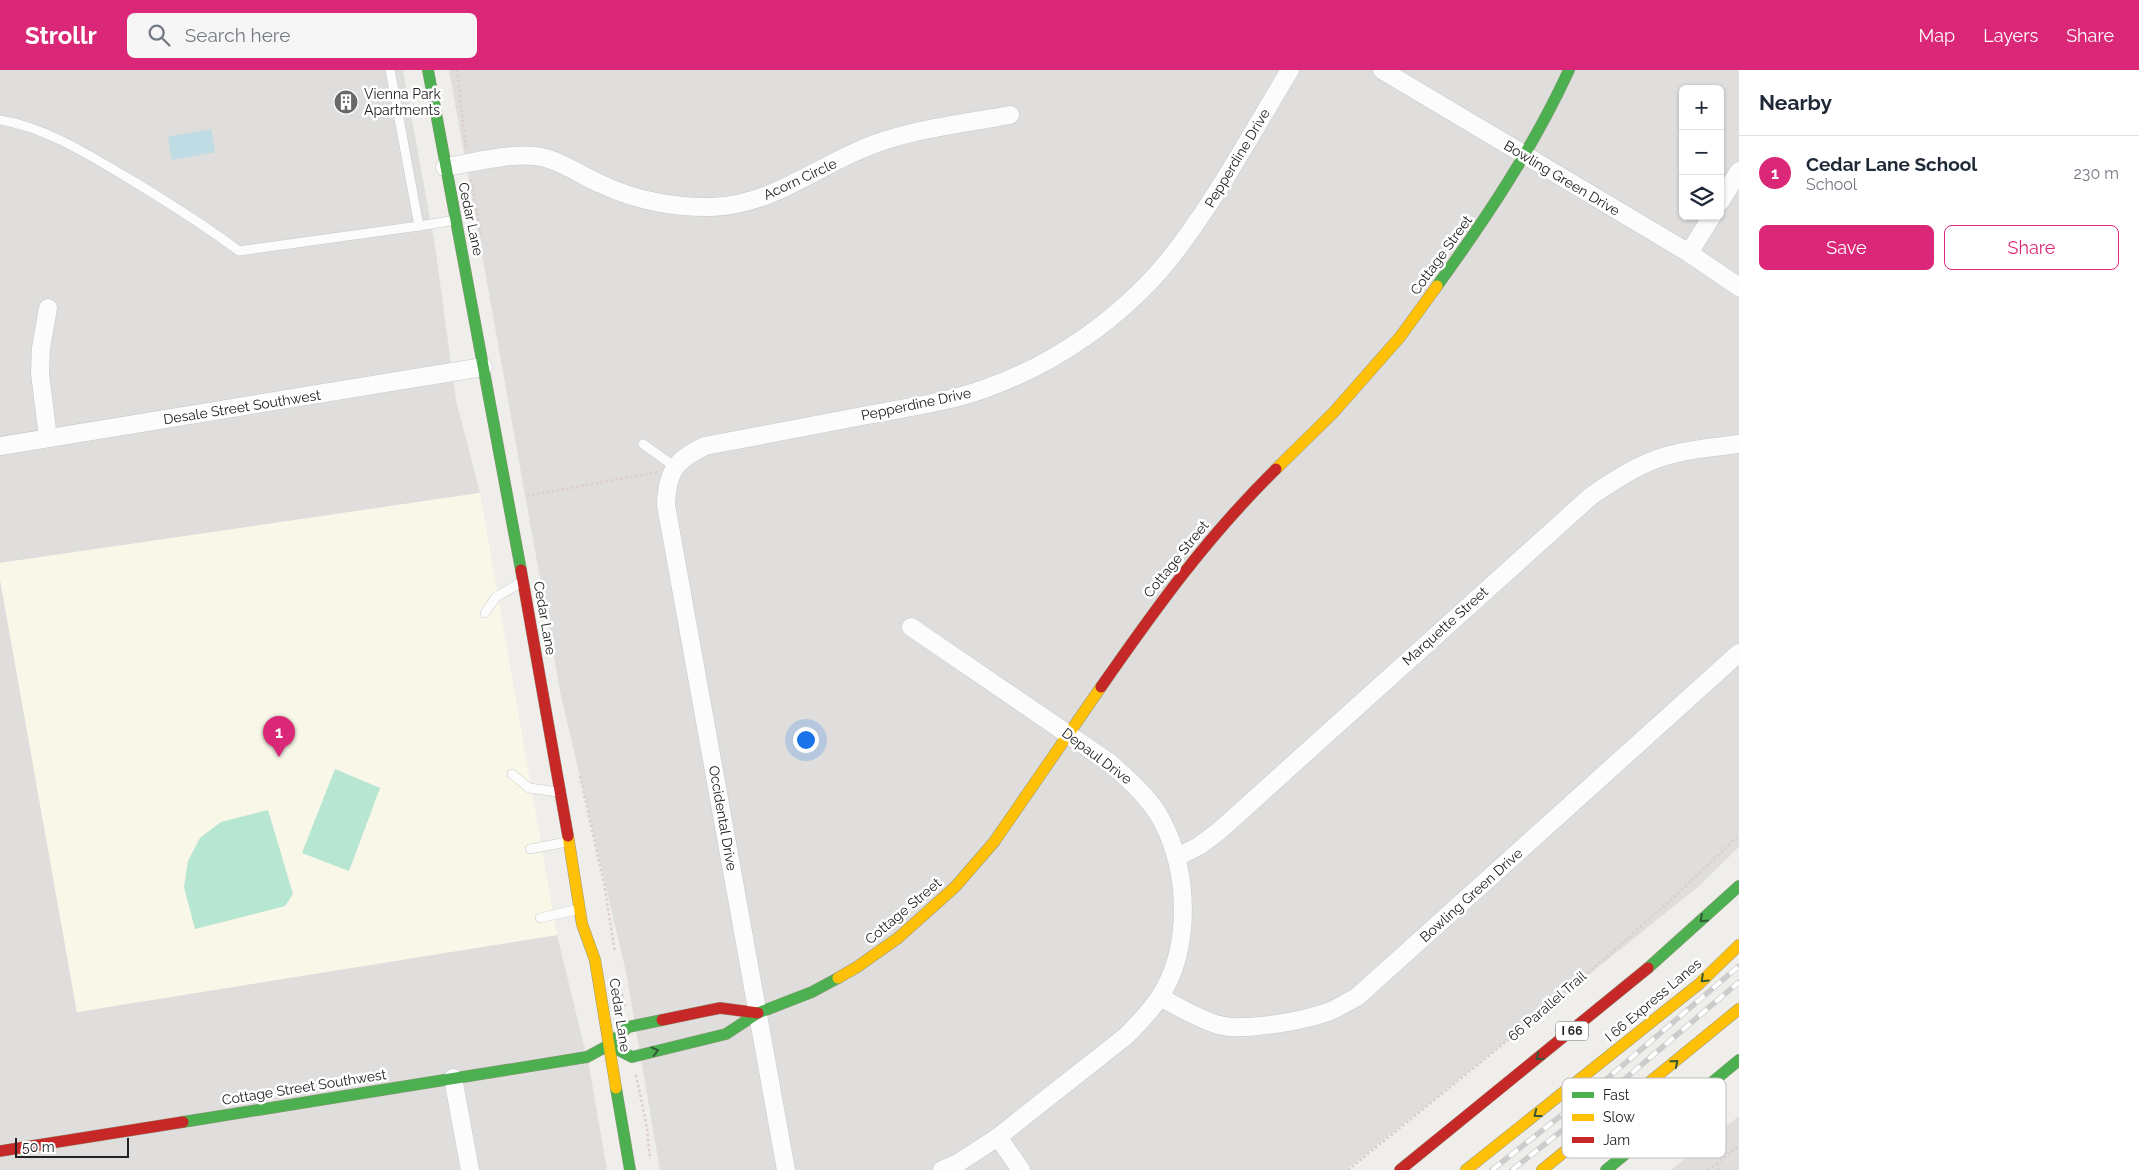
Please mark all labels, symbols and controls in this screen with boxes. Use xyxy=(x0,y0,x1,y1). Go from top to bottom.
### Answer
search box xyxy=(127,13,477,58)
text: Strollr xyxy=(25,21,97,50)
icon: search xyxy=(145,21,173,49)
text: Search here xyxy=(185,24,290,46)
text: Map xyxy=(1919,25,1955,46)
text: Layers xyxy=(1983,25,2038,46)
text: Share xyxy=(2066,25,2114,46)
map controls xyxy=(1679,85,1724,220)
button: + xyxy=(1679,85,1724,130)
place label: Vienna Park Apartments xyxy=(364,86,441,118)
building icon: Vienna Park Apartments xyxy=(333,89,359,115)
text: Nearby xyxy=(1759,90,1832,115)
street label: Pepperdine Drive xyxy=(1201,106,1273,210)
button: − xyxy=(1679,130,1724,175)
street label: Bowling Green Drive xyxy=(1501,137,1623,219)
text: Cedar Lane School xyxy=(1806,153,1977,175)
street label: Acorn Circle xyxy=(761,155,839,203)
text: 1 xyxy=(1771,164,1779,183)
text: 230 m xyxy=(2074,164,2119,183)
button: layers xyxy=(1679,175,1724,220)
text: School xyxy=(1806,175,1857,194)
street label: Cedar Lane xyxy=(455,181,487,257)
street label: Cottage Street xyxy=(1407,212,1475,298)
button: Save xyxy=(1759,225,1934,270)
button: Share xyxy=(1944,225,2119,270)
street label: Pepperdine Drive xyxy=(859,385,973,423)
street label: Desale Street Southwest xyxy=(162,387,322,427)
street label: Cottage Street xyxy=(1140,517,1212,601)
street label: Cedar Lane xyxy=(531,580,559,656)
street label: Marquette Street xyxy=(1399,583,1491,669)
pin: 1 xyxy=(263,716,295,757)
street label: Depaul Drive xyxy=(1059,725,1135,787)
your location xyxy=(793,727,819,753)
street label: Occidental Drive xyxy=(706,764,740,872)
street label: Bowling Green Drive xyxy=(1416,845,1526,945)
street label: Cottage Street xyxy=(862,874,944,947)
one-way arrow xyxy=(1700,913,1709,922)
street label: I 66 Express Lanes xyxy=(1602,955,1705,1045)
street label: 66 Parallel Trail xyxy=(1505,968,1589,1044)
one-way arrow xyxy=(1700,973,1709,982)
street label: Cedar Lane xyxy=(606,977,634,1053)
road number: I 66 xyxy=(1556,1021,1588,1040)
one-way arrow xyxy=(650,1046,659,1057)
one-way arrow xyxy=(1536,1052,1545,1060)
one-way arrow xyxy=(1669,1060,1678,1068)
street label: Cottage Street Southwest xyxy=(221,1066,388,1108)
legend xyxy=(1562,1078,1726,1158)
text: Fast xyxy=(1603,1087,1630,1103)
one-way arrow xyxy=(1533,1109,1542,1118)
text: Slow xyxy=(1603,1109,1635,1125)
text: Jam xyxy=(1603,1132,1630,1148)
scale bar xyxy=(15,1135,129,1158)
text: 50 m xyxy=(22,1139,55,1155)

